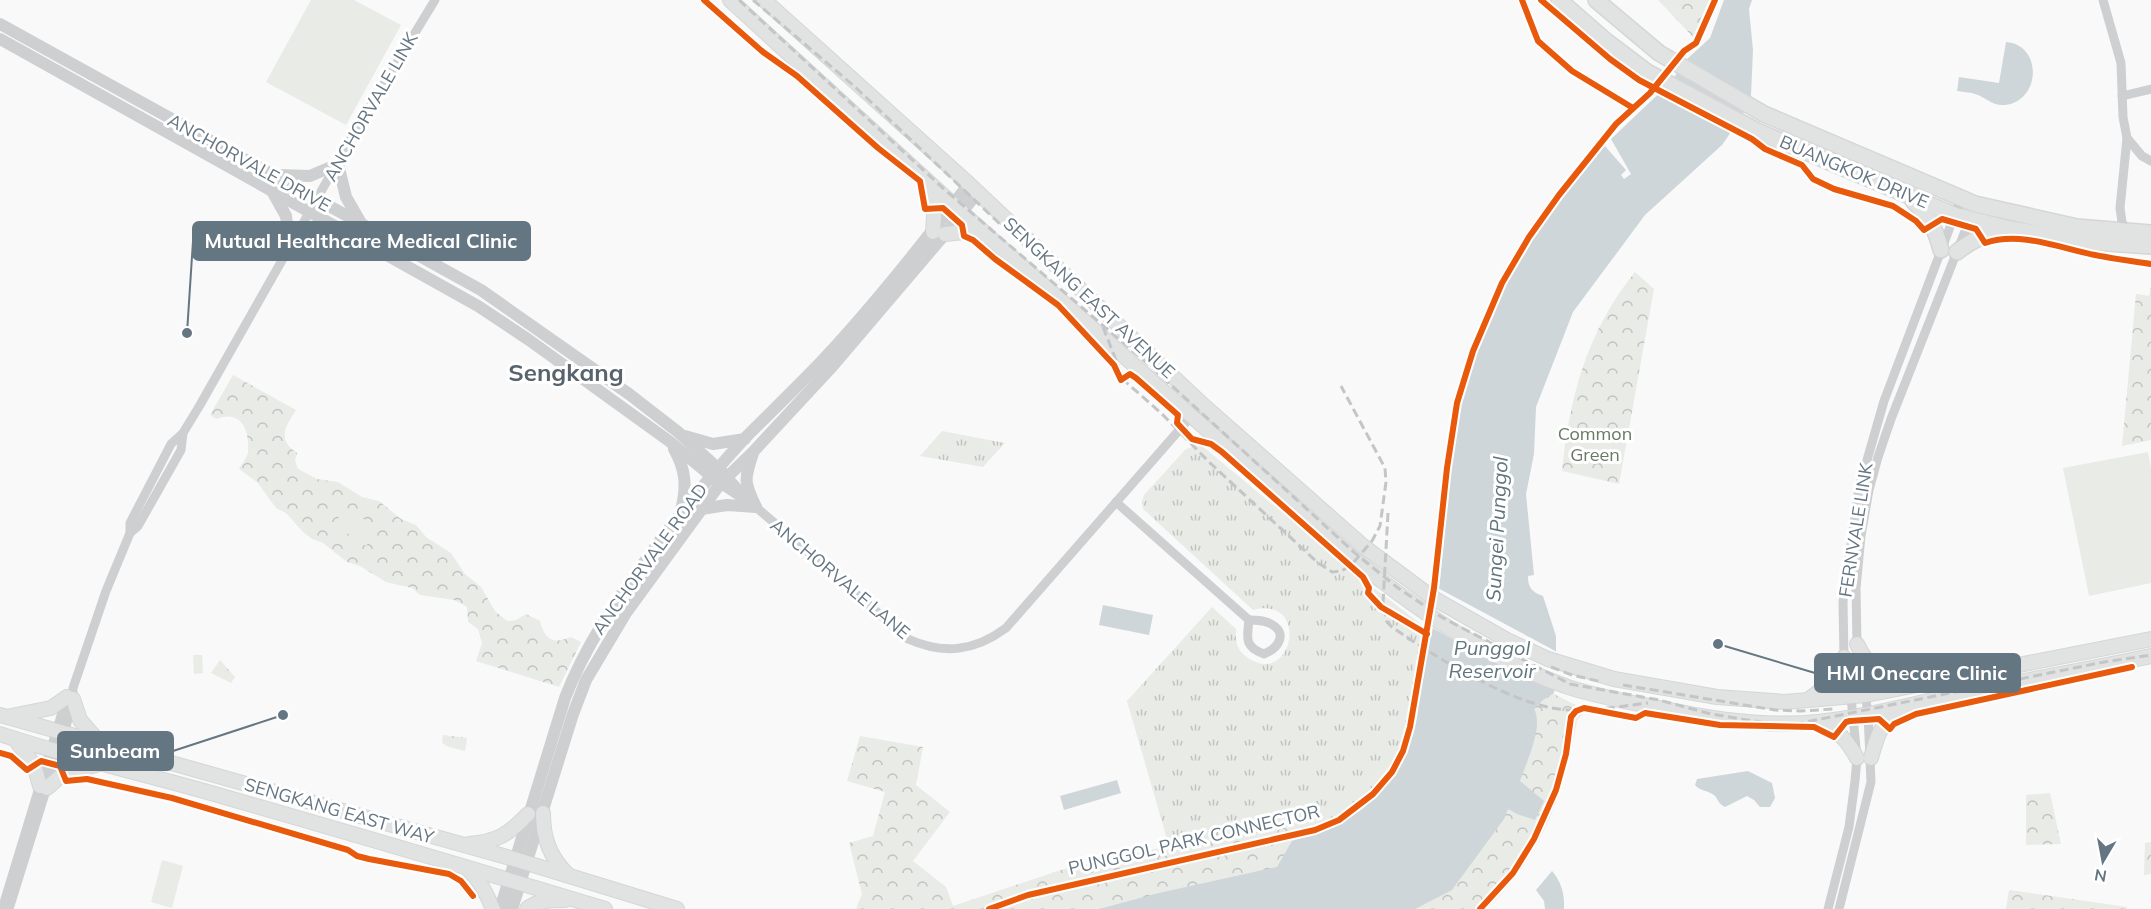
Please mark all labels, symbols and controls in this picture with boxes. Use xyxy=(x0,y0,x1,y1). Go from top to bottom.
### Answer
street label: ANCHORVALE LINK xyxy=(319,28,423,185)
street label: ANCHORVALE DRIVE xyxy=(164,108,335,217)
street label: BUANGKOK DRIVE xyxy=(1776,130,1932,213)
street label: SENGKANG EAST AVENUE xyxy=(999,212,1180,383)
callout: Mutual Healthcare Medical Clinic xyxy=(193,222,530,260)
text: Mutual Healthcare Medical Clinic xyxy=(205,228,517,253)
district label: Sengkang xyxy=(508,357,624,387)
park label: Common Green xyxy=(1558,422,1632,466)
water label: Sungei Punggol xyxy=(1480,456,1513,602)
street label: FERNVALE LINK xyxy=(1834,460,1878,599)
street label: ANCHORVALE ROAD xyxy=(587,479,712,639)
street label: ANCHORVALE LANE xyxy=(766,513,915,644)
water label: Punggol Reservoir xyxy=(1448,635,1536,683)
callout: HMI Onecare Clinic xyxy=(1815,654,2020,692)
text: HMI Onecare Clinic xyxy=(1827,660,2007,685)
callout: Sunbeam xyxy=(58,732,173,770)
text: Sunbeam xyxy=(70,738,160,763)
street label: SENGKANG EAST WAY xyxy=(242,772,437,849)
street label: PUNGGOL PARK CONNECTOR xyxy=(1066,799,1322,880)
north arrow xyxy=(2073,831,2133,891)
text: N xyxy=(2093,865,2108,887)

